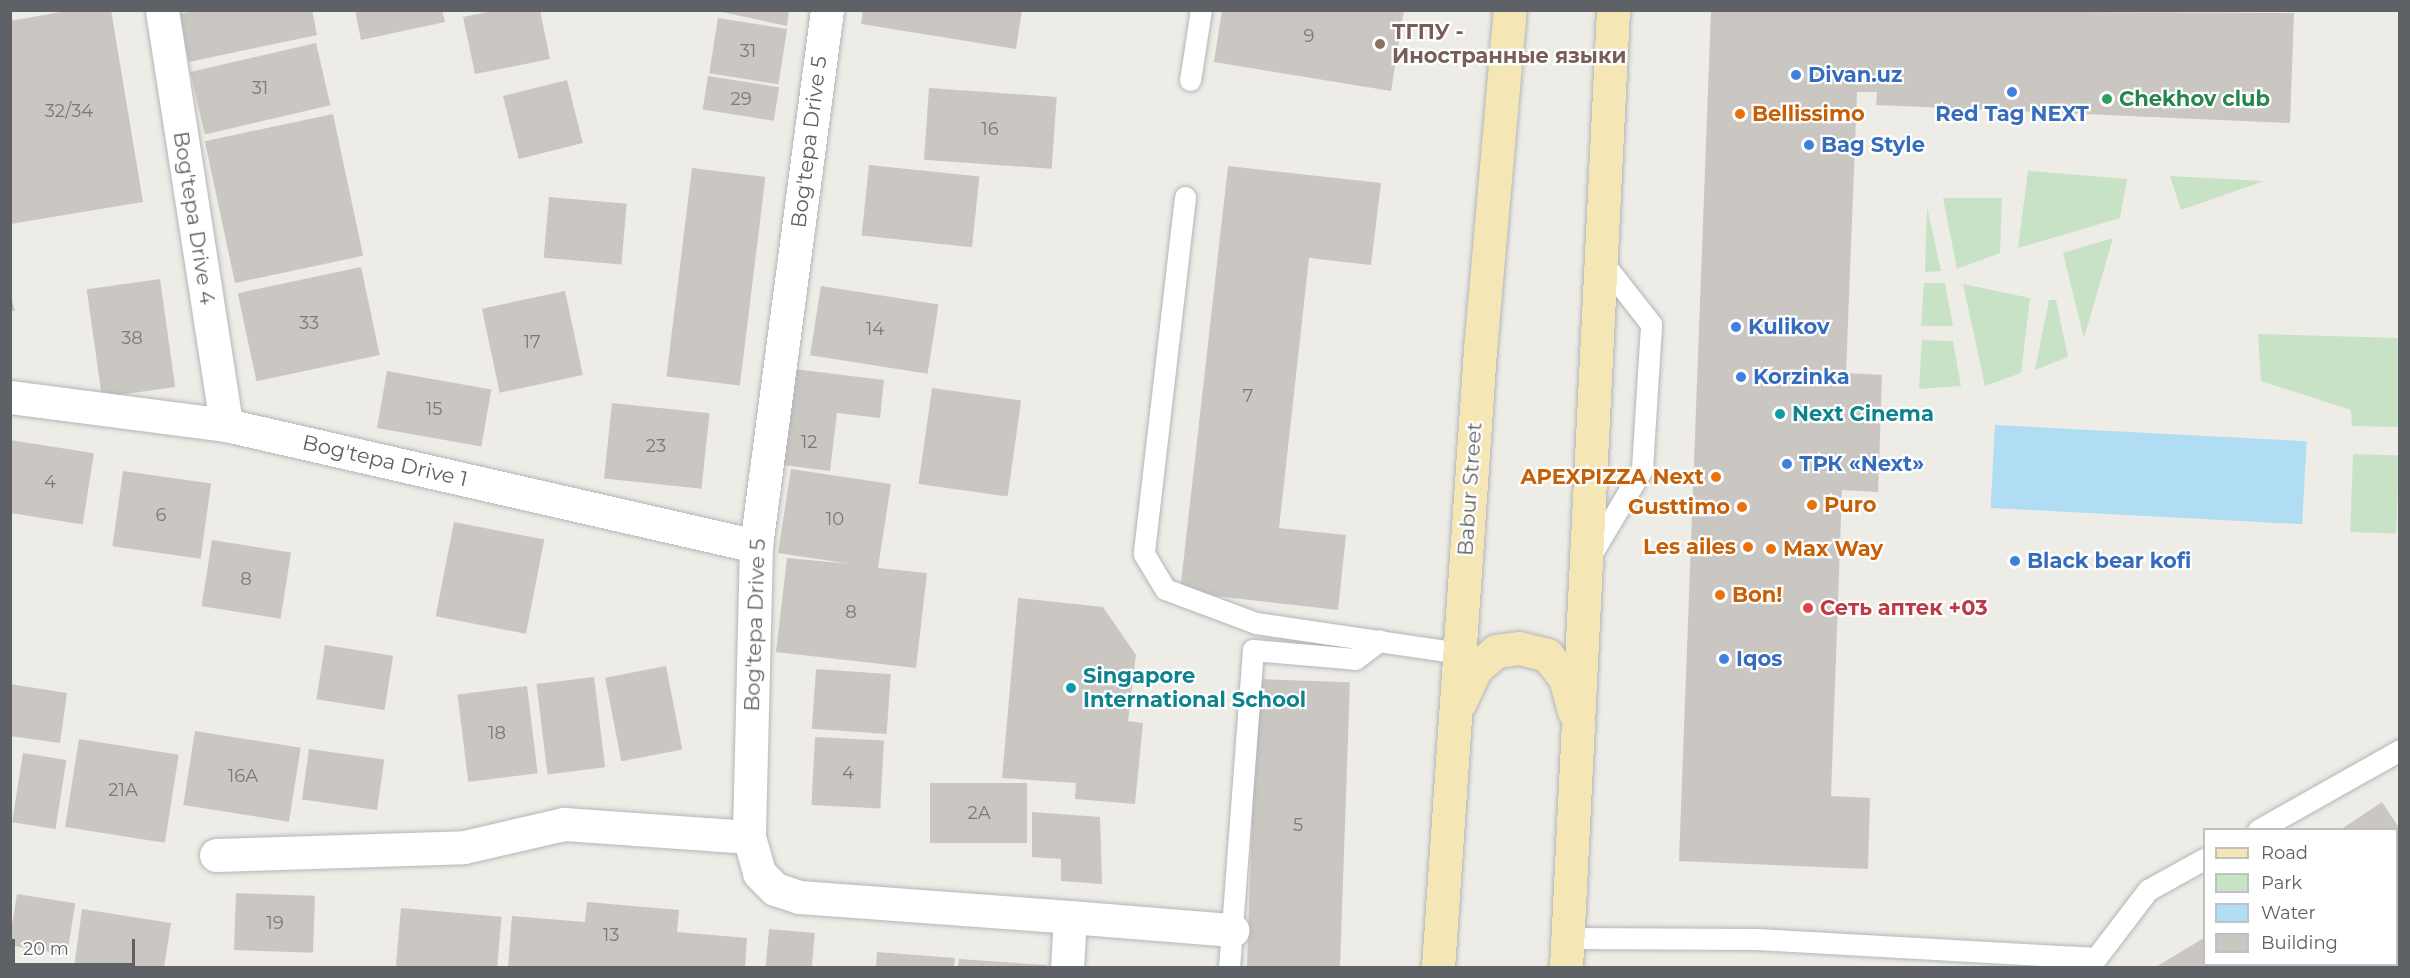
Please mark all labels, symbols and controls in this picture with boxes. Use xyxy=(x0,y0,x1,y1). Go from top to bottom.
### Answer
place label: ТГПУ - Иностранные языки xyxy=(1392,19,1626,69)
house number: 9 xyxy=(1304,25,1314,47)
marker: ТГПУ - Иностранные языки xyxy=(1373,37,1387,51)
house number: 31 xyxy=(740,40,756,62)
street label: Bog'tepa Drive 5 xyxy=(786,55,832,229)
place label: Divan.uz xyxy=(1808,62,1902,88)
marker: Divan.uz xyxy=(1789,68,1803,82)
house number: 31 xyxy=(252,77,268,99)
marker: Red Tag NEXT xyxy=(2005,85,2019,99)
place label: Chekhov club xyxy=(2119,86,2270,112)
house number: 29 xyxy=(730,88,752,110)
marker: Chekhov club xyxy=(2100,92,2114,106)
house number: 32/34 xyxy=(45,100,93,122)
place label: Bellissimo xyxy=(1752,101,1865,127)
place label: Red Tag NEXT xyxy=(1935,101,2089,127)
marker: Bellissimo xyxy=(1733,107,1747,121)
house number: 16 xyxy=(981,118,999,140)
street label: Bog'tepa Drive 4 xyxy=(168,130,220,306)
place label: Bag Style xyxy=(1821,132,1925,158)
marker: Bag Style xyxy=(1802,138,1816,152)
house number: 33 xyxy=(299,312,319,334)
place label: Kulikov xyxy=(1748,314,1830,340)
house number: 14 xyxy=(866,318,884,340)
marker: Kulikov xyxy=(1729,320,1743,334)
house number: 38 xyxy=(121,327,143,349)
house number: 17 xyxy=(523,331,541,353)
place label: Korzinka xyxy=(1753,364,1850,390)
marker: Korzinka xyxy=(1734,370,1748,384)
house number: 7 xyxy=(1243,385,1253,407)
house number: 15 xyxy=(426,398,442,420)
place label: Next Cinema xyxy=(1792,401,1934,427)
marker: Next Cinema xyxy=(1773,407,1787,421)
street label: Babur Street xyxy=(1453,421,1487,557)
street label: Bog'tepa Drive 1 xyxy=(300,430,470,492)
house number: 12 xyxy=(801,431,817,453)
house number: 23 xyxy=(646,435,666,457)
place label: ТРК «Next» xyxy=(1799,451,1924,477)
marker: ТРК «Next» xyxy=(1780,457,1794,471)
place label: APEXPIZZA Next xyxy=(1520,464,1704,490)
marker: APEXPIZZA Next xyxy=(1709,470,1723,484)
house number: 4 xyxy=(44,471,56,493)
place label: Puro xyxy=(1824,492,1876,518)
place label: Gusttimo xyxy=(1628,494,1730,520)
marker: Puro xyxy=(1805,498,1819,512)
marker: Gusttimo xyxy=(1735,500,1749,514)
house number: 6 xyxy=(156,504,166,526)
house number: 10 xyxy=(826,508,844,530)
place label: Les ailes xyxy=(1643,534,1736,560)
place label: Max Way xyxy=(1783,536,1883,562)
street label: Bog'tepa Drive 5 xyxy=(739,538,771,712)
marker: Les ailes xyxy=(1741,540,1755,554)
marker: Max Way xyxy=(1764,542,1778,556)
place label: Black bear kofi xyxy=(2027,548,2191,574)
marker: Black bear kofi xyxy=(2008,554,2022,568)
house number: 8 xyxy=(240,568,252,590)
place label: Bon! xyxy=(1732,582,1782,608)
marker: Bon! xyxy=(1713,588,1727,602)
place label: Сеть аптек +03 xyxy=(1820,595,1988,621)
house number: 8 xyxy=(845,601,857,623)
marker: Сеть аптек +03 xyxy=(1801,601,1815,615)
place label: Iqos xyxy=(1736,646,1782,672)
marker: Iqos xyxy=(1717,652,1731,666)
place label: Singapore International School xyxy=(1083,663,1306,713)
marker: Singapore International School xyxy=(1064,681,1078,695)
house number: 18 xyxy=(488,722,506,744)
house number: 4 xyxy=(842,762,854,784)
house number: 16A xyxy=(228,765,258,787)
house number: 21A xyxy=(108,779,138,801)
house number: 2A xyxy=(967,802,991,824)
house number: 5 xyxy=(1293,814,1303,836)
legend xyxy=(2203,828,2398,966)
text: Road xyxy=(2261,842,2308,864)
text: Park xyxy=(2261,872,2302,894)
text: Water xyxy=(2261,902,2316,924)
house number: 19 xyxy=(266,912,284,934)
house number: 13 xyxy=(603,924,619,946)
scale bar xyxy=(15,927,138,965)
text: Building xyxy=(2261,932,2338,954)
text: 20 m xyxy=(23,938,69,960)

